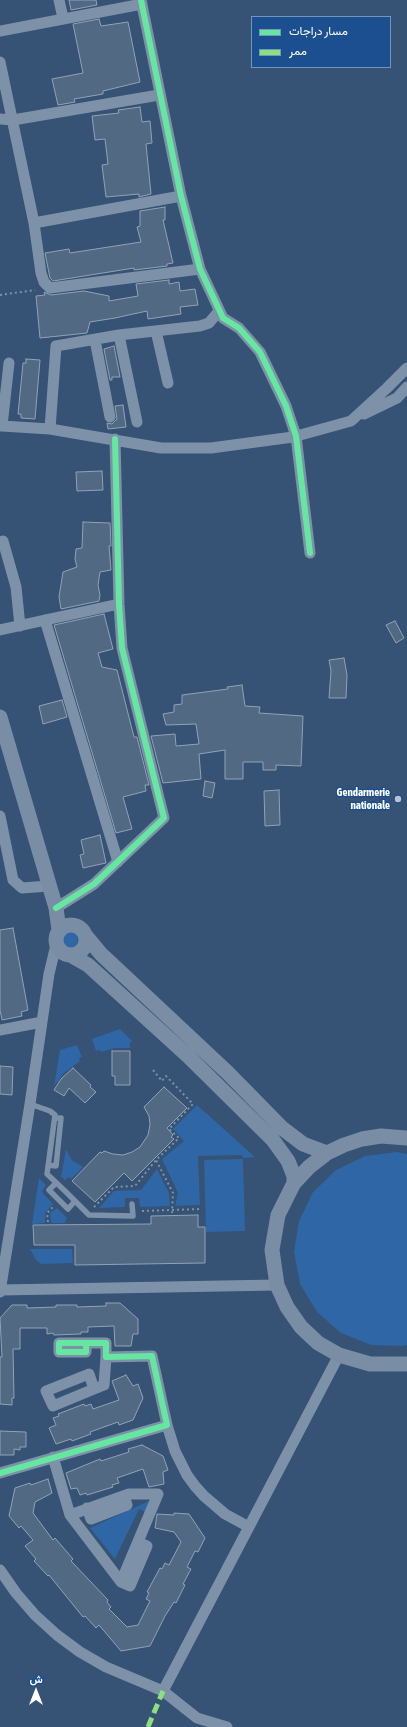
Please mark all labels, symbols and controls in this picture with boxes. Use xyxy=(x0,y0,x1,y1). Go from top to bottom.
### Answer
legend xyxy=(251,16,391,68)
text: مسار دراجات xyxy=(289,24,348,38)
text: ممر xyxy=(289,44,307,58)
place label: Gendarmerie nationale xyxy=(337,786,390,812)
marker: Gendarmerie nationale xyxy=(393,794,403,804)
north arrow xyxy=(16,1671,56,1711)
text: ش xyxy=(29,1673,43,1685)

